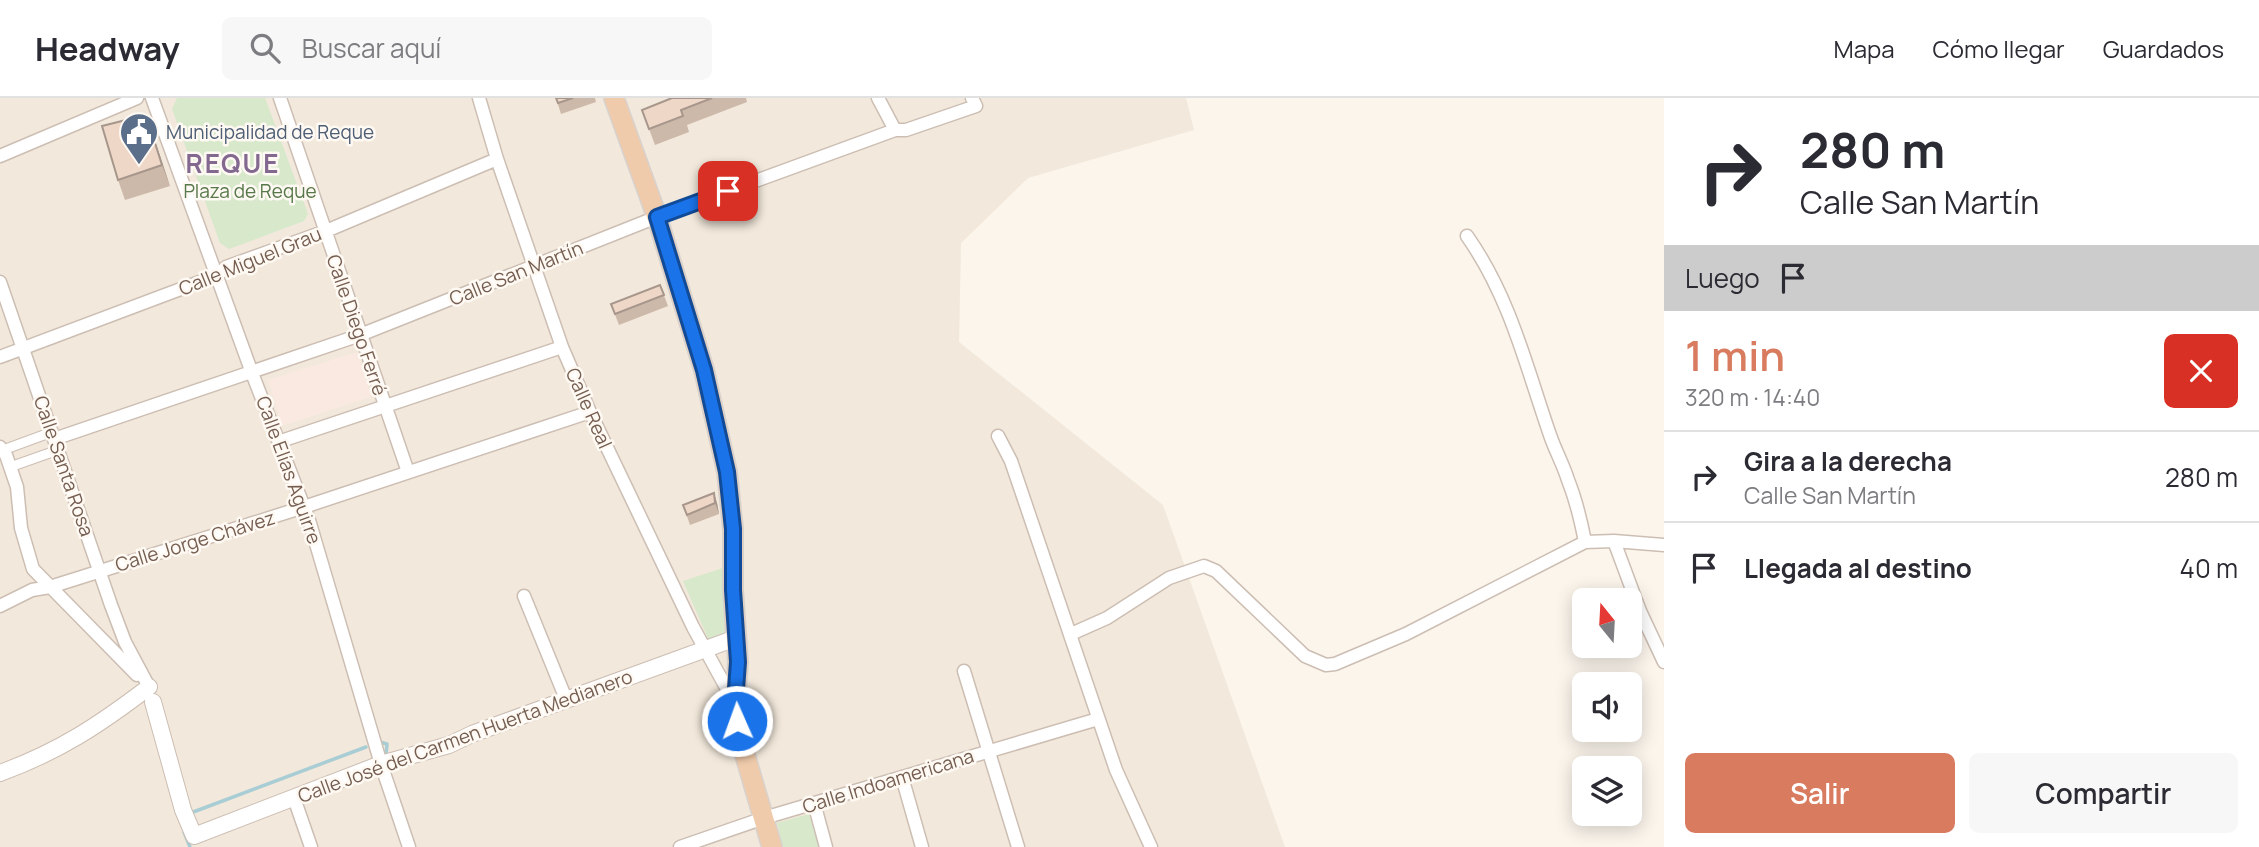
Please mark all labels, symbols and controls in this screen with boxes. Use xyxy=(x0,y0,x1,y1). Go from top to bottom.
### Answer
search box xyxy=(222,17,712,80)
text: Headway xyxy=(35,26,180,71)
icon: search xyxy=(246,29,284,67)
text: Buscar aquí xyxy=(302,30,441,66)
text: Mapa xyxy=(1834,32,1895,65)
text: Cómo llegar xyxy=(1933,32,2065,65)
text: Guardados xyxy=(2103,32,2224,65)
public building icon: Municipalidad de Reque xyxy=(118,111,160,166)
text: 280 m xyxy=(1800,116,1945,183)
place label: Municipalidad de Reque xyxy=(166,119,374,145)
icon: right xyxy=(1685,126,1776,217)
district label: REQUE xyxy=(185,145,281,181)
pin xyxy=(698,161,758,221)
icon: arrive xyxy=(709,172,747,210)
park label: Plaza de Reque xyxy=(183,178,317,204)
text: Calle San Martín xyxy=(1800,180,2039,224)
street label: Calle Miguel Grau xyxy=(175,220,325,302)
street label: Calle San Martín xyxy=(445,234,587,312)
street label: Calle Diego Ferré xyxy=(321,251,393,399)
icon: arrive xyxy=(1774,259,1812,297)
text: Luego xyxy=(1685,260,1760,296)
text: 1 min xyxy=(1685,326,1785,384)
button: close xyxy=(2164,334,2238,408)
street label: Calle Real xyxy=(560,364,618,452)
text: 320 m · 14:40 xyxy=(1685,381,1820,413)
street label: Calle Santa Rosa xyxy=(28,392,100,540)
street label: Calle Elías Aguirre xyxy=(250,392,328,548)
text: Gira a la derecha xyxy=(1744,443,1952,479)
icon: right xyxy=(1685,458,1723,496)
text: 280 m xyxy=(2165,459,2238,495)
text: Calle San Martín xyxy=(1744,479,1916,511)
street label: Calle Jorge Chávez xyxy=(112,504,278,578)
icon: arrive xyxy=(1685,549,1723,587)
text: Llegada al destino xyxy=(1744,550,1972,586)
text: 40 m xyxy=(2180,550,2238,586)
north arrow xyxy=(1572,588,1642,658)
map controls xyxy=(1572,588,1642,826)
street label: Calle José del Carmen Huerta Medianero xyxy=(294,663,636,809)
button: sound xyxy=(1572,672,1642,742)
position arrow xyxy=(700,684,774,758)
street label: Calle Indoamericana xyxy=(799,743,977,819)
button: Salir xyxy=(1685,753,1955,833)
button: Compartir xyxy=(1969,753,2238,833)
button: layers xyxy=(1572,756,1642,826)

